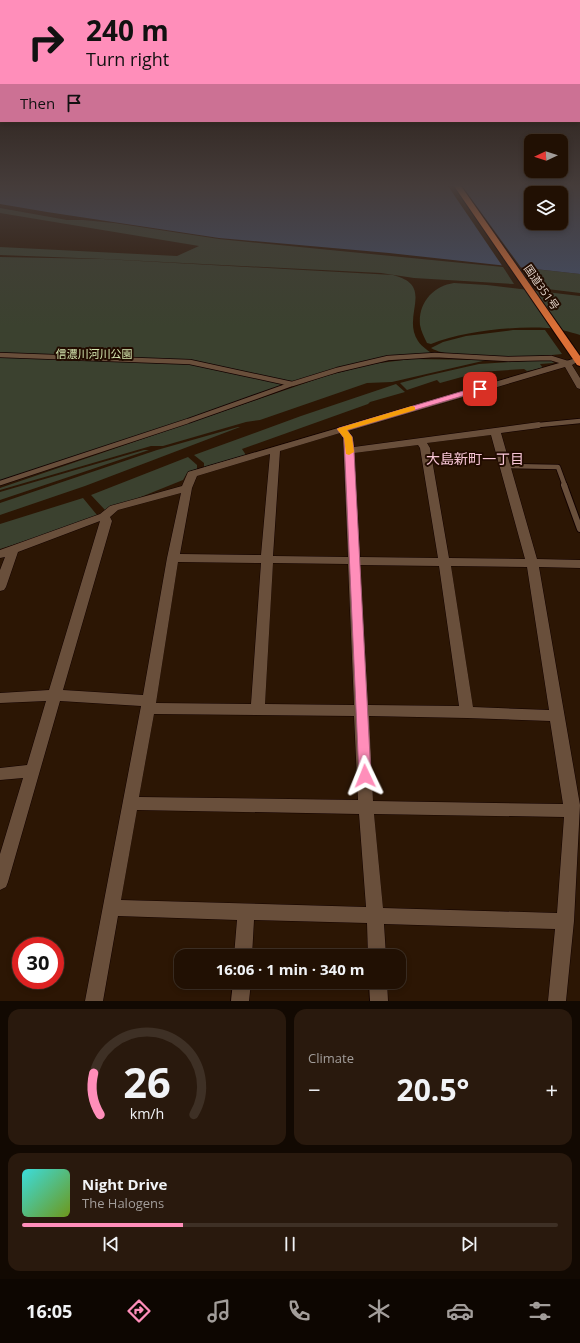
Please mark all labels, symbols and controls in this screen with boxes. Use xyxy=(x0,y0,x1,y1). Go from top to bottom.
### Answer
text: 240 m xyxy=(86,11,169,49)
icon: right xyxy=(20,16,72,68)
text: Turn right xyxy=(86,47,169,71)
icon: arrive xyxy=(63,92,85,114)
text: Then xyxy=(20,93,55,113)
north arrow xyxy=(524,134,568,178)
map controls xyxy=(524,134,568,230)
button: layers xyxy=(524,186,568,230)
street label: 国道351号 xyxy=(521,261,563,313)
park label: 信濃川河川公園 xyxy=(56,346,133,361)
pin xyxy=(463,372,497,406)
icon: arrive xyxy=(469,378,491,400)
district label: 大島新町一丁目 xyxy=(426,449,524,468)
position arrow xyxy=(344,755,386,797)
speed limit sign: 30 xyxy=(12,937,64,989)
text: 16:06 · 1 min · 340 m xyxy=(216,959,364,979)
text: Climate xyxy=(308,1049,354,1067)
text: 26 xyxy=(123,1054,171,1110)
text: 20.5° xyxy=(397,1069,469,1110)
text: − xyxy=(308,1074,321,1104)
text: + xyxy=(545,1074,558,1104)
text: km/h xyxy=(130,1104,164,1123)
text: Night Drive xyxy=(82,1174,167,1194)
text: The Halogens xyxy=(82,1194,164,1212)
icon: previous xyxy=(100,1233,122,1255)
icon: pause xyxy=(279,1233,301,1255)
icon: next xyxy=(458,1233,480,1255)
icon: directions xyxy=(125,1297,153,1325)
icon: music xyxy=(205,1297,233,1325)
icon: phone xyxy=(285,1297,313,1325)
icon: climate xyxy=(365,1297,393,1325)
icon: car xyxy=(446,1297,474,1325)
icon: filters xyxy=(526,1297,554,1325)
text: 16:05 xyxy=(26,1299,72,1323)

